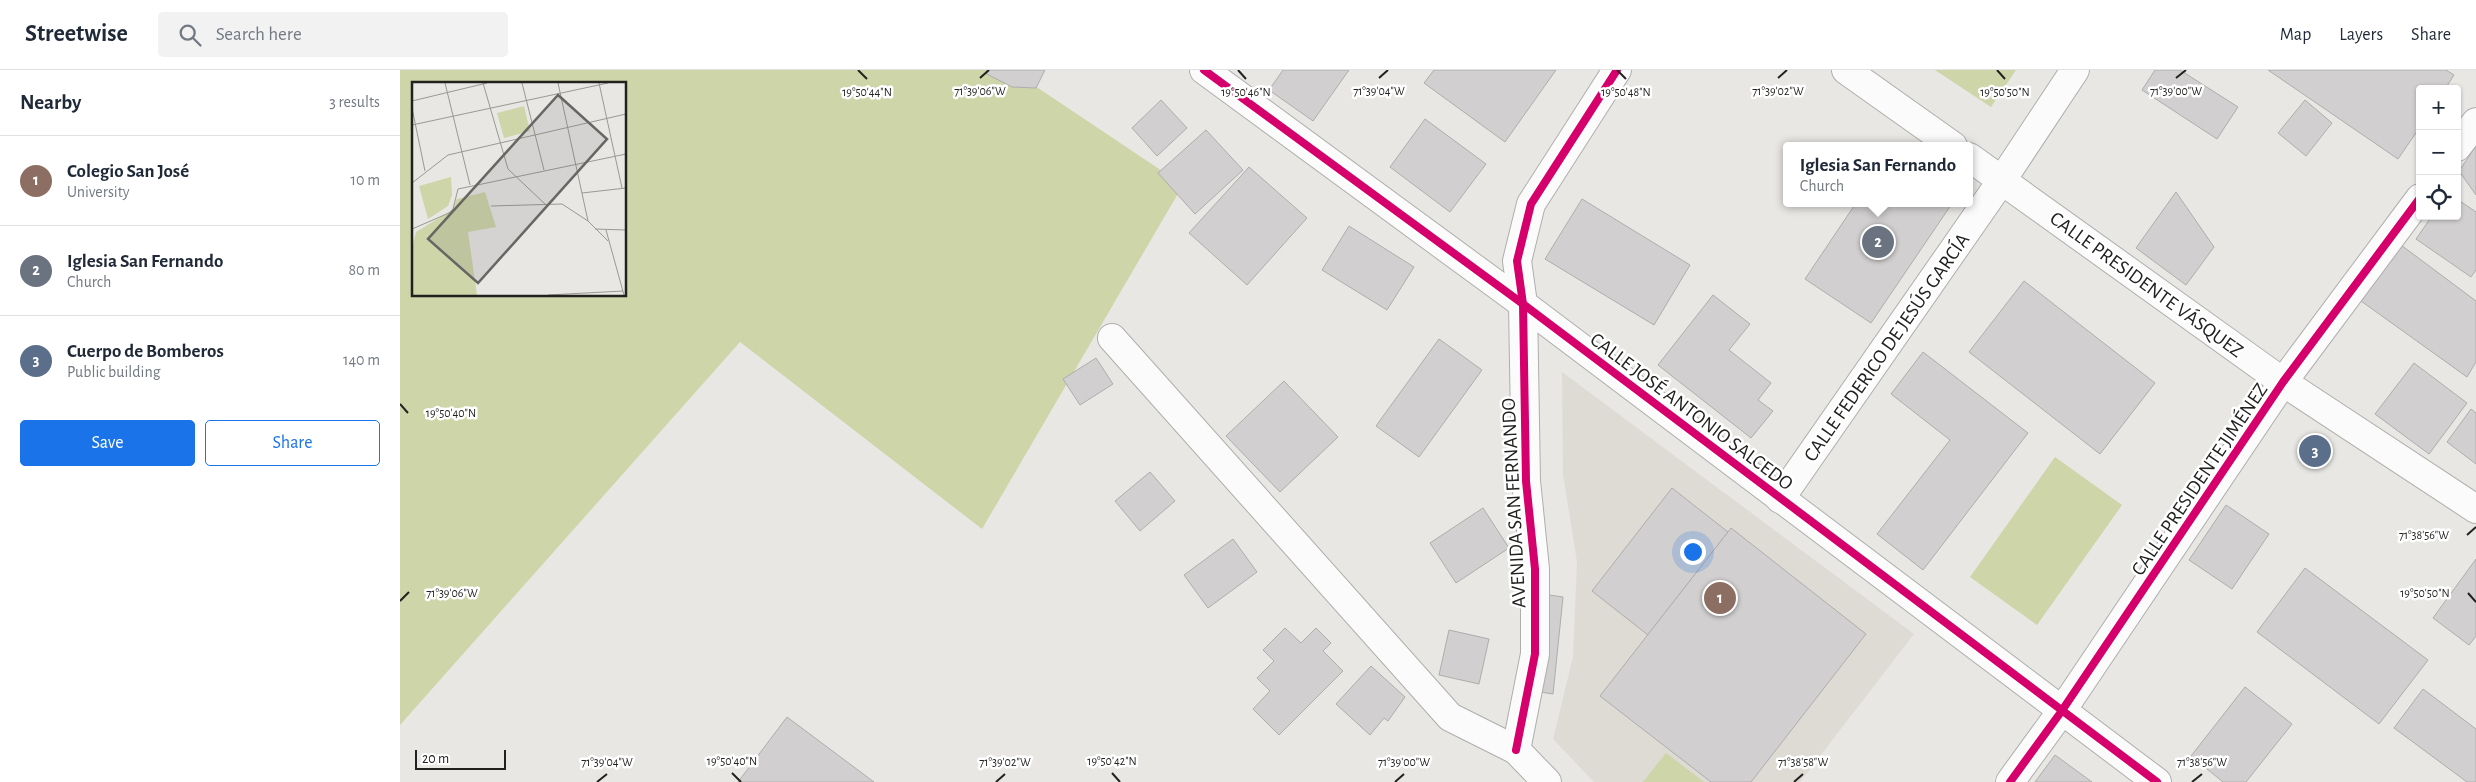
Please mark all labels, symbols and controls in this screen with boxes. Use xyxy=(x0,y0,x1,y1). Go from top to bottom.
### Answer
search box xyxy=(158,12,508,57)
icon: search xyxy=(176,21,204,49)
text: Streetwise xyxy=(25,22,128,46)
text: Search here xyxy=(216,25,302,44)
text: Map xyxy=(2280,26,2311,44)
text: Layers xyxy=(2339,26,2383,44)
text: Share xyxy=(2411,26,2451,44)
inset map xyxy=(412,82,626,296)
text: 71°39'06"W xyxy=(954,85,1006,97)
text: 71°39'04"W xyxy=(1353,85,1405,97)
text: 71°39'02"W xyxy=(1752,85,1804,97)
text: 71°39'00"W xyxy=(2150,85,2202,97)
map controls xyxy=(2416,85,2461,220)
button: + xyxy=(2416,85,2461,130)
text: 19°50'44"N xyxy=(842,86,892,98)
text: 19°50'46"N xyxy=(1221,86,1271,98)
text: 19°50'48"N xyxy=(1601,86,1651,98)
text: 19°50'50"N xyxy=(1980,86,2030,98)
text: Nearby xyxy=(20,92,81,113)
text: 3 results xyxy=(329,94,380,110)
button: − xyxy=(2416,130,2461,175)
popup xyxy=(1783,142,1973,207)
text: Iglesia San Fernando xyxy=(1800,156,1956,175)
text: Colegio San José xyxy=(67,162,189,181)
text: 1 xyxy=(33,172,39,188)
text: 10 m xyxy=(351,172,380,188)
button: locate xyxy=(2416,175,2461,220)
text: Church xyxy=(1800,178,1844,194)
text: University xyxy=(67,184,130,200)
street label: CALLE PRESIDENTE VÁSQUEZ xyxy=(2046,207,2247,362)
pin: 2 xyxy=(1862,223,1894,261)
street label: CALLE FEDERICO DE JESÚS GARCÍA xyxy=(1799,229,1974,465)
text: Iglesia San Fernando xyxy=(67,252,223,271)
text: 2 xyxy=(32,262,40,278)
text: 80 m xyxy=(349,262,380,278)
text: Church xyxy=(67,274,111,290)
street label: CALLE JOSÉ ANTONIO SALCEDO xyxy=(1586,328,1797,494)
text: Cuerpo de Bomberos xyxy=(67,342,224,361)
text: 3 xyxy=(33,352,39,368)
text: 140 m xyxy=(343,352,380,368)
text: Public building xyxy=(67,364,161,380)
street label: CALLE PRESIDENTE JIMÉNEZ xyxy=(2127,379,2272,579)
street label: AVENIDA SAN FERNANDO xyxy=(1499,397,1529,609)
text: 19°50'40"N xyxy=(426,407,476,419)
button: Save xyxy=(20,420,195,466)
button: Share xyxy=(205,420,380,466)
pin: 3 xyxy=(2299,432,2331,470)
text: 71°38'56"W xyxy=(2399,529,2449,541)
your location xyxy=(1680,539,1706,565)
pin: 1 xyxy=(1704,579,1736,617)
text: 71°39'06"W xyxy=(426,587,478,599)
text: 19°50'50"N xyxy=(2400,587,2450,599)
scale bar xyxy=(415,747,506,770)
text: 20 m xyxy=(422,752,449,766)
text: 19°50'40"N xyxy=(707,755,757,767)
text: 19°50'42"N xyxy=(1087,755,1137,767)
text: 71°39'04"W xyxy=(581,756,633,768)
text: 71°39'02"W xyxy=(979,756,1031,768)
text: 71°39'00"W xyxy=(1378,756,1430,768)
text: 71°38'58"W xyxy=(1778,756,1828,768)
text: 71°38'56"W xyxy=(2177,756,2227,768)

